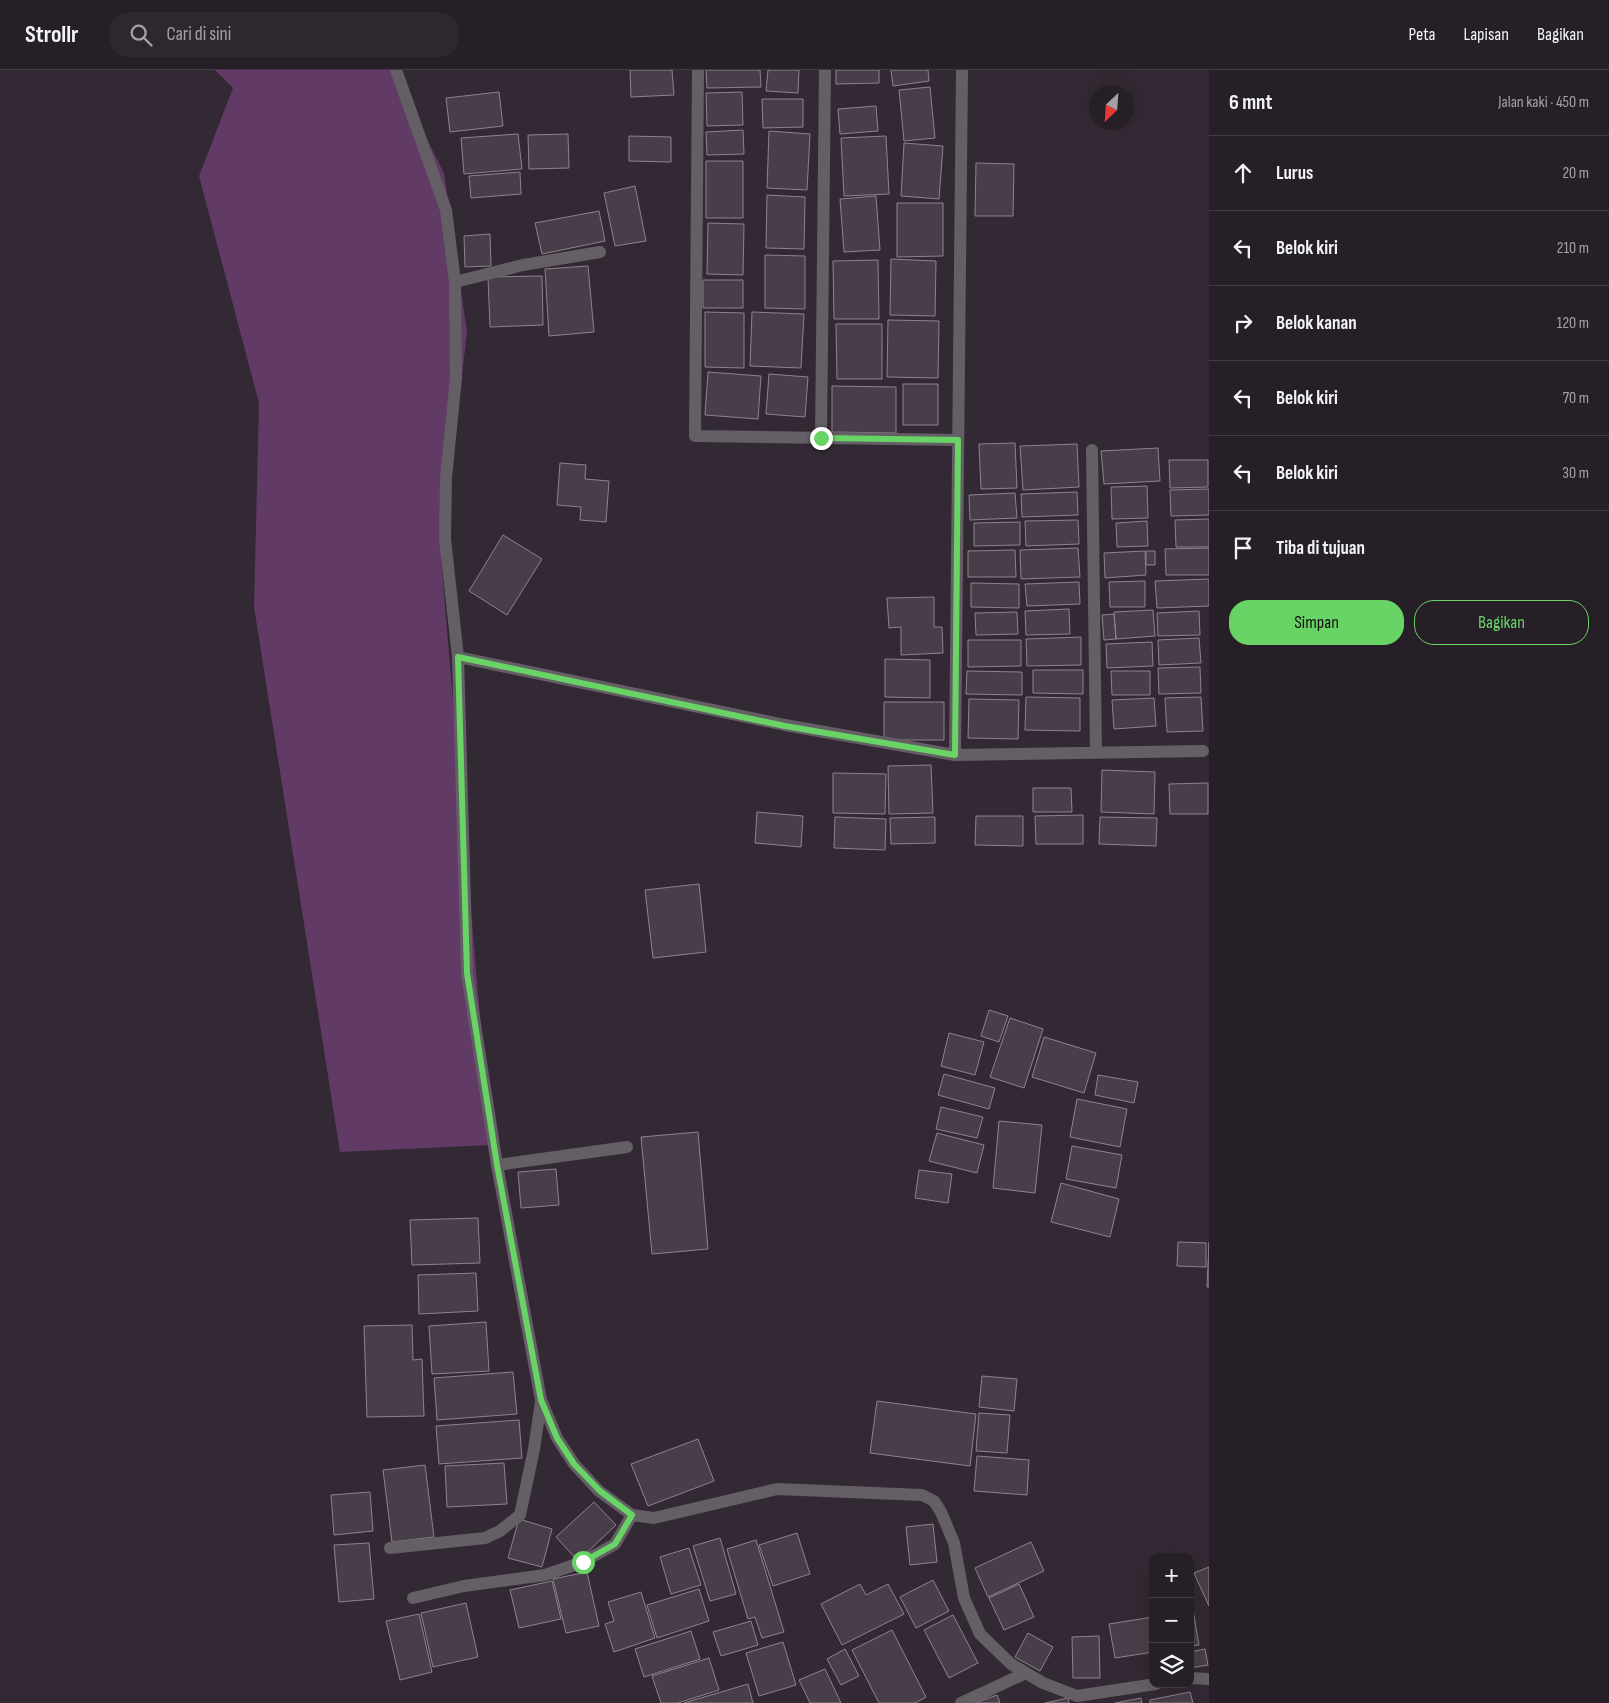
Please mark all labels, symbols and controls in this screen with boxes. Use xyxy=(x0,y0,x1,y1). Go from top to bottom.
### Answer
search box xyxy=(109,12,459,57)
text: Strollr xyxy=(25,20,79,49)
icon: search xyxy=(127,21,155,49)
text: Cari di sini xyxy=(167,23,231,46)
text: Peta xyxy=(1408,24,1436,45)
text: Lapisan xyxy=(1464,24,1509,45)
text: Bagikan xyxy=(1537,24,1584,45)
north arrow xyxy=(1089,85,1134,130)
text: 6 mnt xyxy=(1229,90,1272,115)
text: Jalan kaki · 450 m xyxy=(1498,93,1589,112)
icon: ahead xyxy=(1229,159,1257,187)
text: Lurus xyxy=(1276,162,1313,185)
text: 20 m xyxy=(1562,164,1589,183)
icon: left xyxy=(1229,234,1257,262)
text: Belok kiri xyxy=(1276,237,1338,260)
text: 210 m xyxy=(1557,239,1589,258)
icon: right xyxy=(1229,309,1257,337)
text: Belok kanan xyxy=(1276,312,1357,335)
text: 120 m xyxy=(1557,314,1589,333)
icon: left xyxy=(1229,384,1257,412)
text: Belok kiri xyxy=(1276,387,1338,410)
text: 70 m xyxy=(1563,389,1589,408)
route end xyxy=(810,427,833,450)
icon: left xyxy=(1229,459,1257,487)
text: Belok kiri xyxy=(1276,462,1338,485)
text: 30 m xyxy=(1562,464,1589,483)
icon: arrive xyxy=(1229,534,1257,562)
text: Tiba di tujuan xyxy=(1276,537,1365,560)
button: Simpan xyxy=(1229,600,1404,645)
button: Bagikan xyxy=(1414,600,1589,645)
route start xyxy=(572,1551,595,1574)
map controls xyxy=(1149,1553,1194,1688)
button: + xyxy=(1149,1553,1194,1598)
button: − xyxy=(1149,1598,1194,1643)
button: layers xyxy=(1149,1643,1194,1688)

